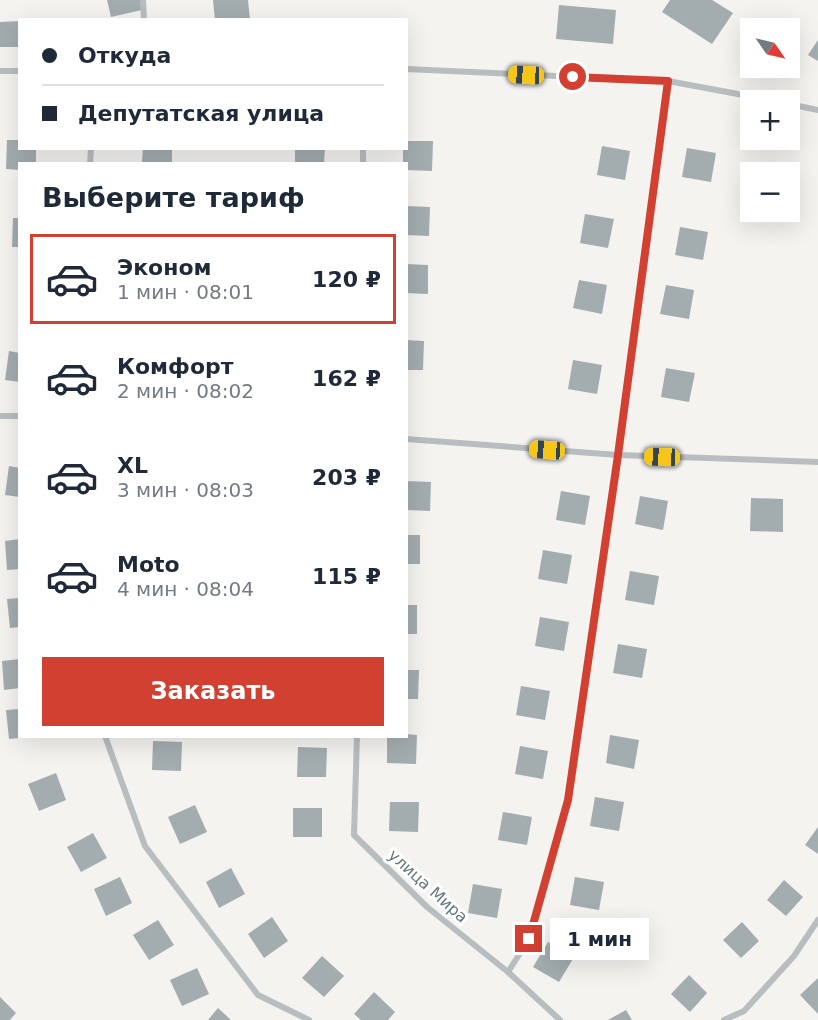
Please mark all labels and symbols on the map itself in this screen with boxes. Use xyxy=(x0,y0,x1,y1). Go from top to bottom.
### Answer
north arrow xyxy=(740,18,800,78)
route start xyxy=(559,63,586,90)
car xyxy=(508,65,544,85)
car xyxy=(528,440,566,460)
car xyxy=(644,447,680,467)
street label: улица Мира xyxy=(384,845,472,927)
callout: 1 мин xyxy=(550,918,649,960)
route end xyxy=(515,925,542,952)

